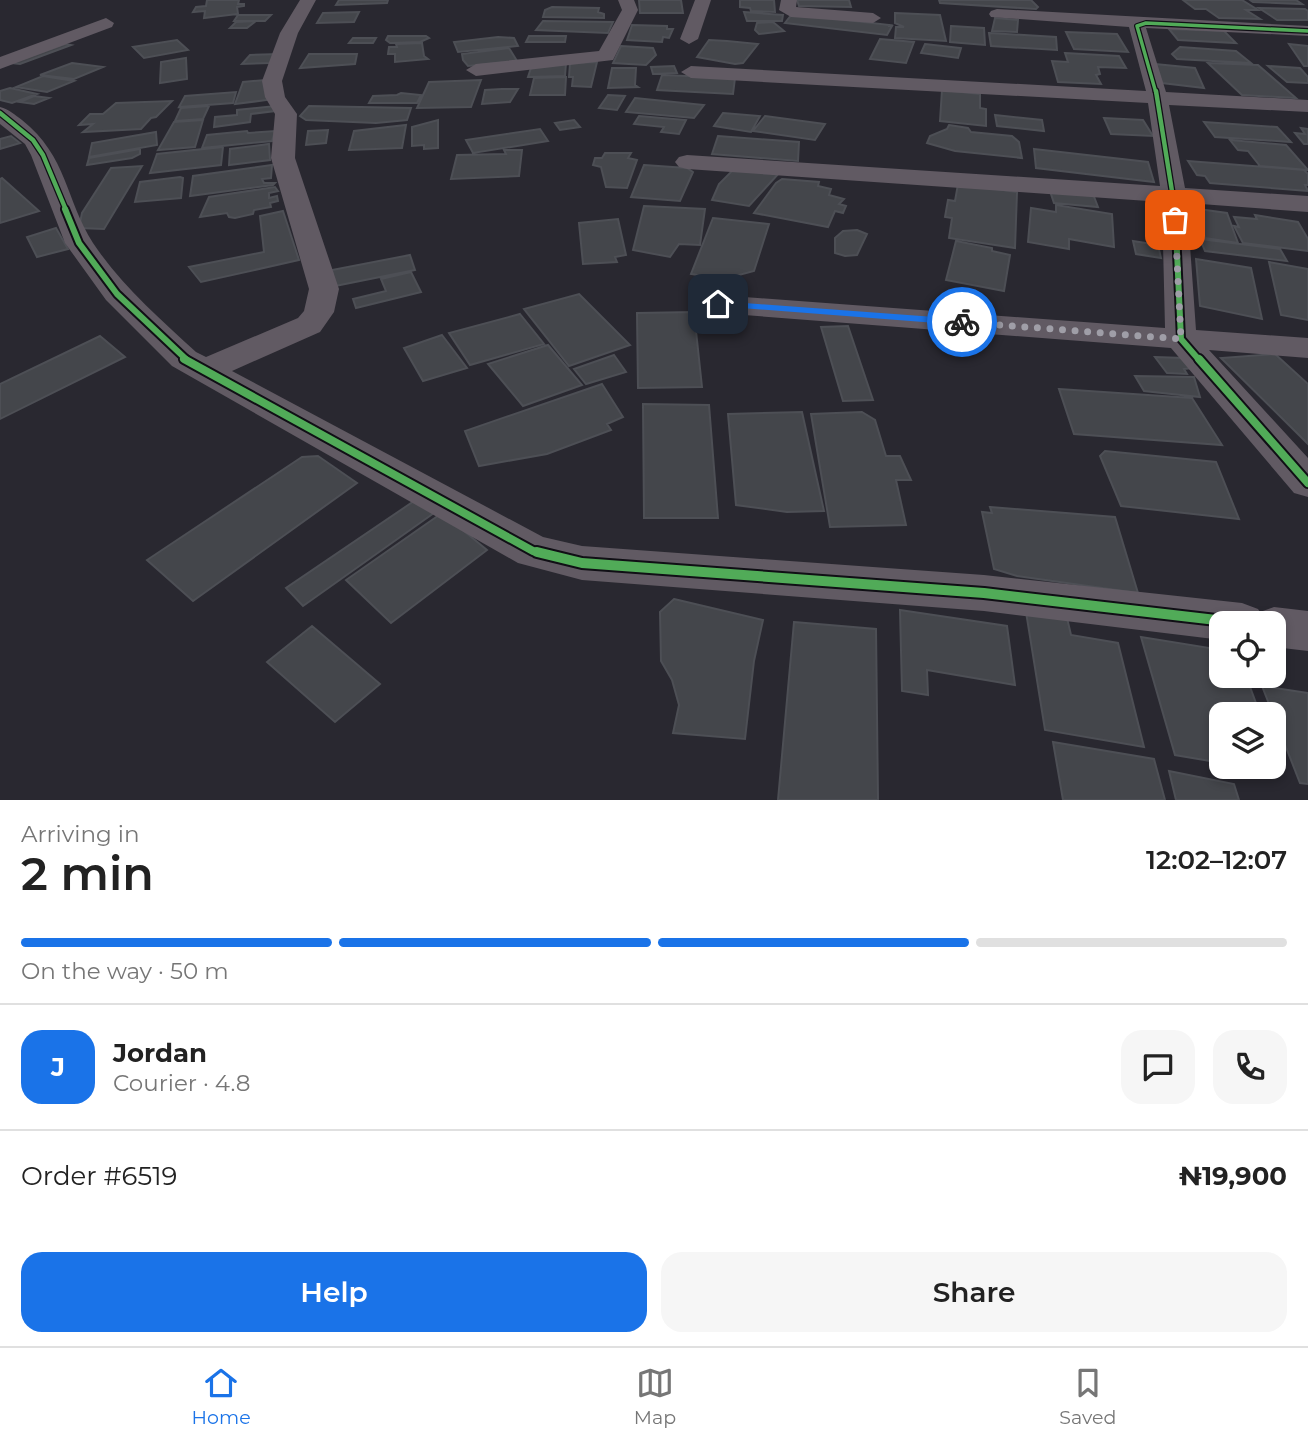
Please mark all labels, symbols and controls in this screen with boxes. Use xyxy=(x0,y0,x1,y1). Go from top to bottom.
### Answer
pin xyxy=(1145,190,1205,250)
icon: bag xyxy=(1156,201,1194,239)
pin xyxy=(688,274,748,334)
icon: home xyxy=(699,285,737,323)
courier xyxy=(927,287,997,357)
icon: bike xyxy=(943,303,981,341)
map controls xyxy=(1209,611,1286,779)
button: locate xyxy=(1209,611,1286,688)
button: layers xyxy=(1209,702,1286,779)
text: Arriving in xyxy=(21,820,140,848)
text: 12:02–12:07 xyxy=(1146,844,1287,876)
text: 2 min xyxy=(21,845,154,902)
text: On the way · 50 m xyxy=(21,957,229,985)
button: chat xyxy=(1121,1030,1195,1104)
button: phone xyxy=(1213,1030,1287,1104)
text: Jordan xyxy=(113,1037,207,1069)
text: J xyxy=(51,1051,65,1083)
text: Courier · 4.8 xyxy=(113,1069,250,1097)
text: Order #6519 xyxy=(21,1160,177,1192)
text: ₦19,900 xyxy=(1178,1160,1287,1192)
button: Help xyxy=(21,1252,647,1332)
button: Share xyxy=(661,1252,1287,1332)
tab: Home xyxy=(192,1364,251,1429)
tab: Map xyxy=(634,1364,676,1429)
tab: Saved xyxy=(1059,1364,1116,1429)

